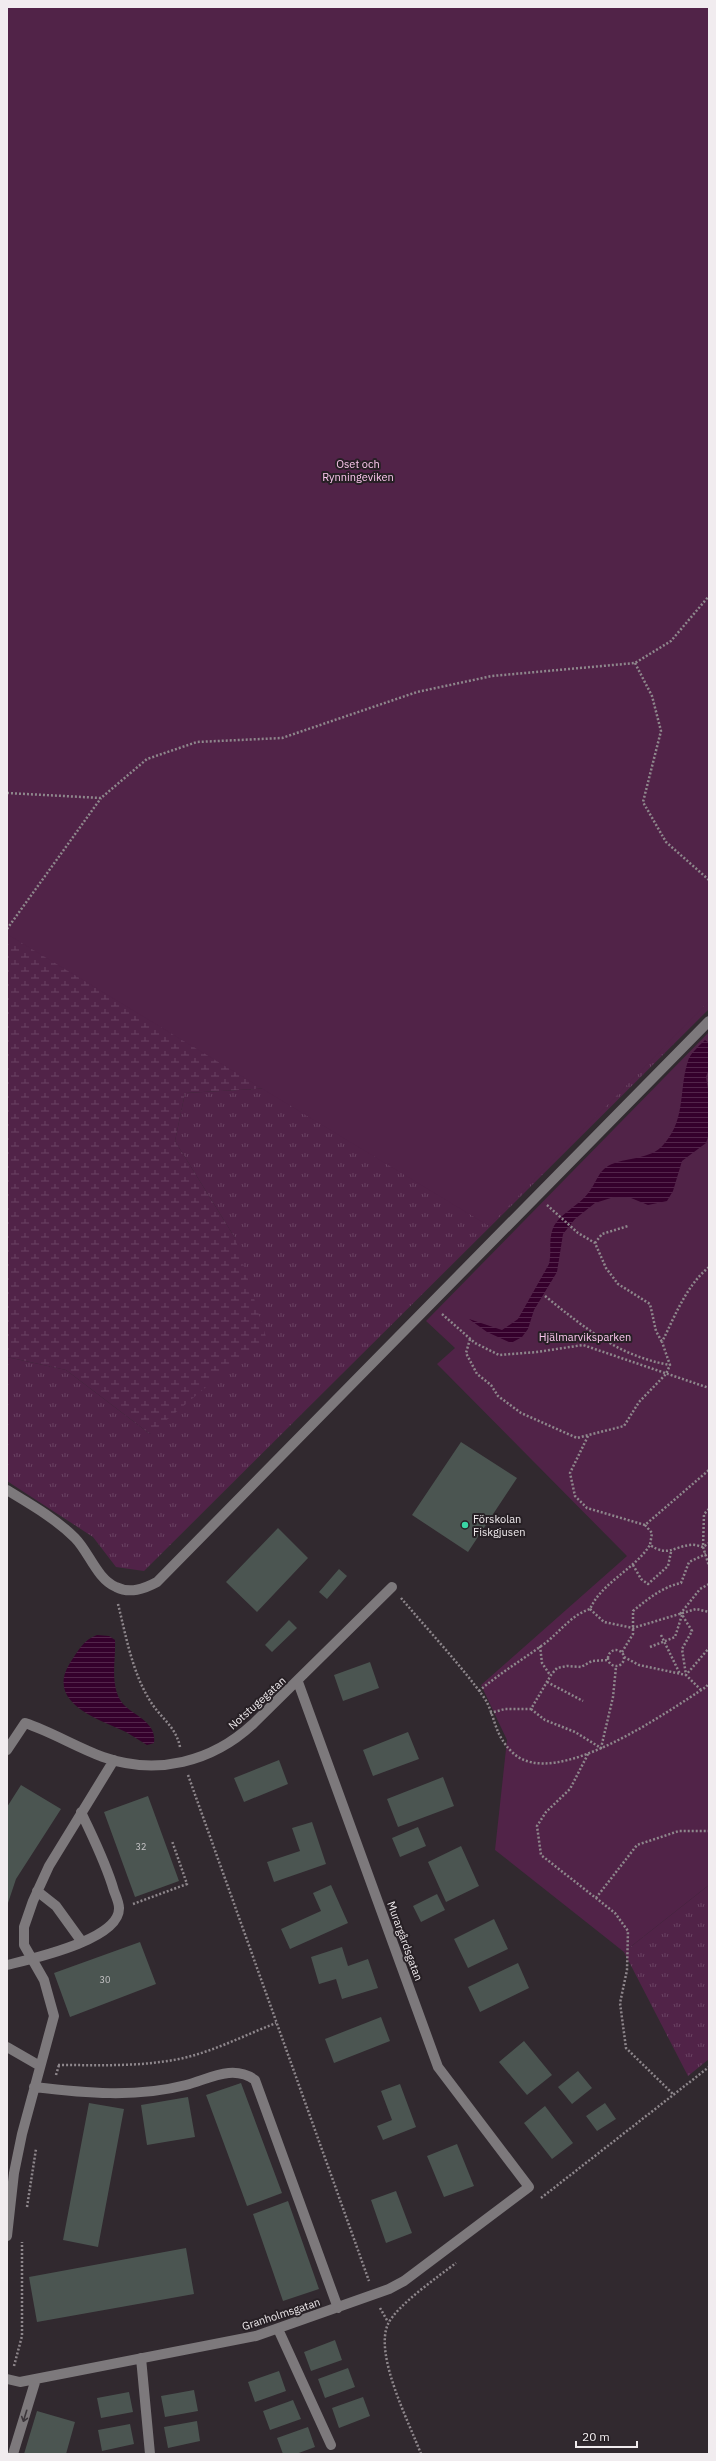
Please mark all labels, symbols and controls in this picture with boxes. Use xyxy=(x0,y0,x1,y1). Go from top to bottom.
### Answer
park label: Oset och Rynningeviken xyxy=(322,457,394,484)
park label: Hjälmarviksparken xyxy=(539,1330,631,1344)
place label: Förskolan Fiskgjusen xyxy=(473,1512,526,1539)
marker: Förskolan Fiskgjusen xyxy=(460,1520,470,1530)
street label: Notstugegatan xyxy=(225,1674,289,1732)
house number: 32 xyxy=(136,1841,146,1852)
street label: Murargårdsgatan xyxy=(384,1899,426,1983)
house number: 30 xyxy=(100,1974,110,1985)
street label: Granholmsgatan xyxy=(240,2295,322,2333)
one-way arrow xyxy=(21,2410,28,2423)
scale bar xyxy=(576,2423,637,2449)
text: 20 m xyxy=(582,2429,610,2444)

